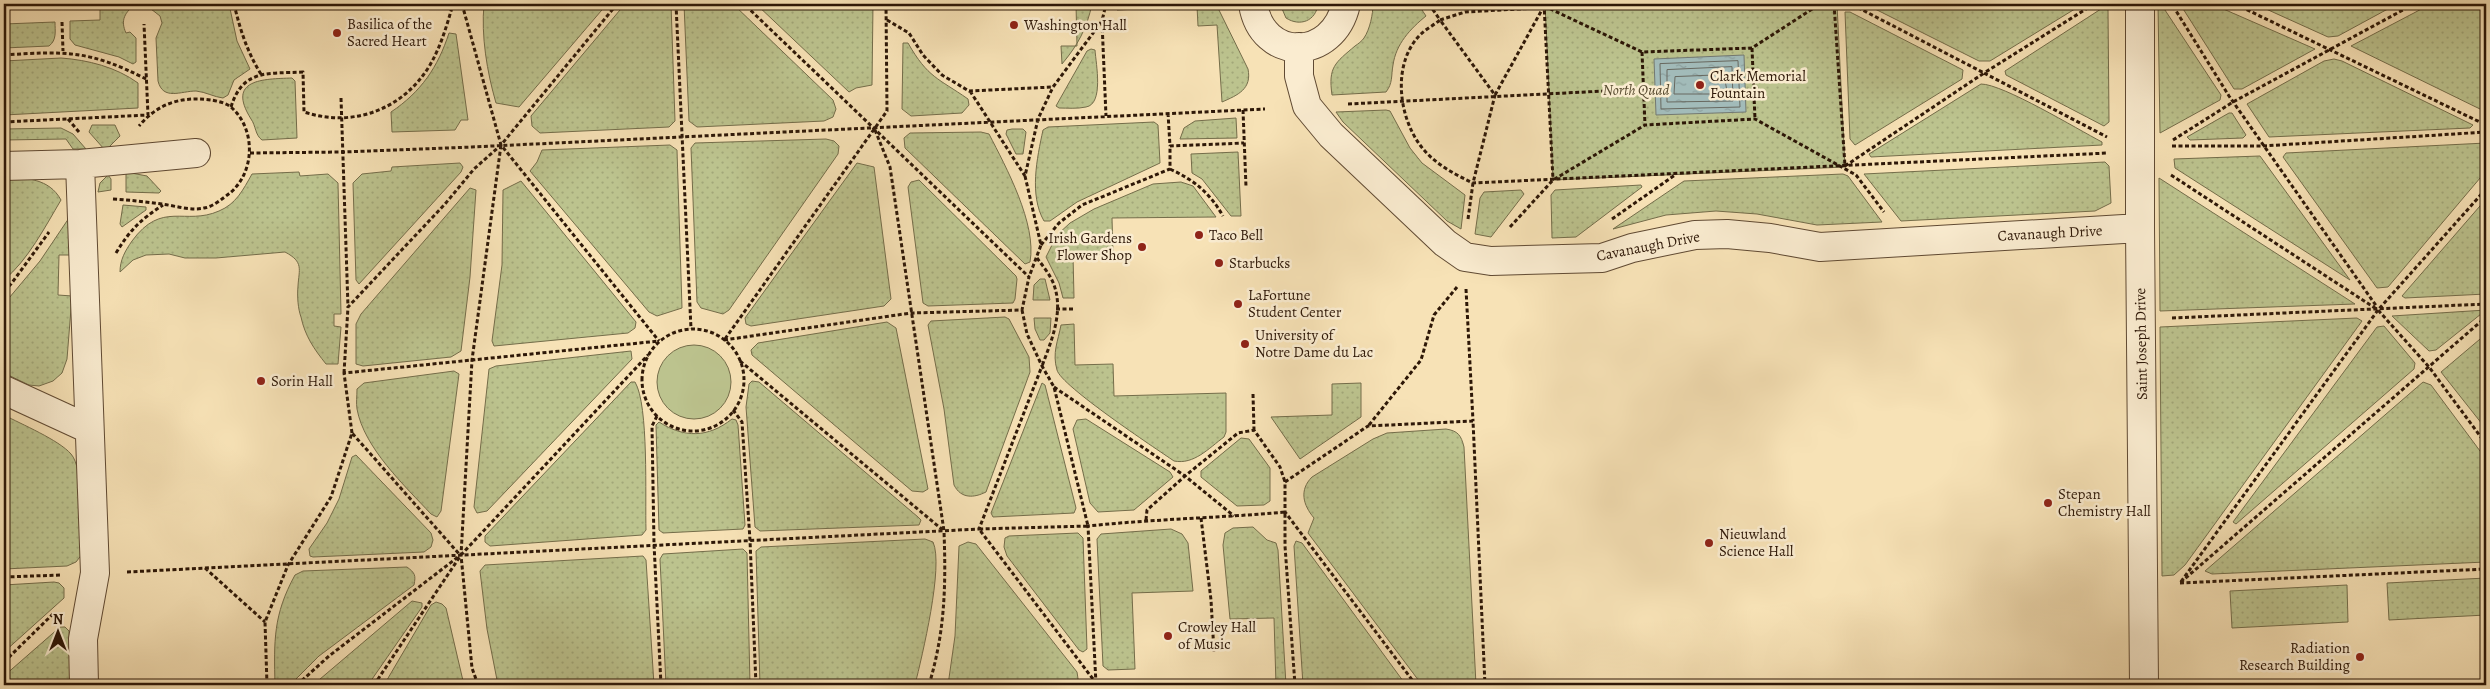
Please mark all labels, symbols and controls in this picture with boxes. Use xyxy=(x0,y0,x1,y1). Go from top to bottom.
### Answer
place label: Basilica of the Sacred Heart xyxy=(347,14,433,51)
place label: Washington Hall xyxy=(1023,15,1127,35)
marker: Washington Hall xyxy=(1008,19,1020,31)
marker: Basilica of the Sacred Heart xyxy=(331,27,343,39)
place label: Clark Memorial Fountain xyxy=(1710,66,1806,103)
marker: Clark Memorial Fountain xyxy=(1694,79,1706,91)
park label: North Quad xyxy=(1603,80,1669,100)
street label: Cavanaugh Drive xyxy=(1997,220,2103,246)
place label: Taco Bell xyxy=(1209,225,1263,245)
street label: Cavanaugh Drive xyxy=(1595,226,1702,266)
place label: Irish Gardens Flower Shop xyxy=(1048,228,1132,265)
marker: Taco Bell xyxy=(1193,229,1205,241)
marker: Irish Gardens Flower Shop xyxy=(1136,241,1148,253)
place label: Starbucks xyxy=(1229,253,1290,273)
marker: Starbucks xyxy=(1213,257,1225,269)
place label: LaFortune Student Center xyxy=(1248,285,1342,322)
street label: Saint Joseph Drive xyxy=(2130,288,2152,400)
marker: LaFortune Student Center xyxy=(1232,298,1244,310)
place label: University of Notre Dame du Lac xyxy=(1255,325,1373,362)
marker: University of Notre Dame du Lac xyxy=(1239,338,1251,350)
place label: Sorin Hall xyxy=(271,371,333,391)
marker: Sorin Hall xyxy=(255,375,267,387)
place label: Stepan Chemistry Hall xyxy=(2058,484,2151,521)
marker: Stepan Chemistry Hall xyxy=(2042,497,2054,509)
place label: Nieuwland Science Hall xyxy=(1719,524,1794,561)
marker: Nieuwland Science Hall xyxy=(1703,537,1715,549)
north arrow xyxy=(32,606,82,656)
text: N xyxy=(53,610,63,629)
place label: Crowley Hall of Music xyxy=(1178,617,1256,654)
marker: Crowley Hall of Music xyxy=(1162,630,1174,642)
place label: Radiation Research Building xyxy=(2239,638,2350,675)
marker: Radiation Research Building xyxy=(2354,651,2366,663)

